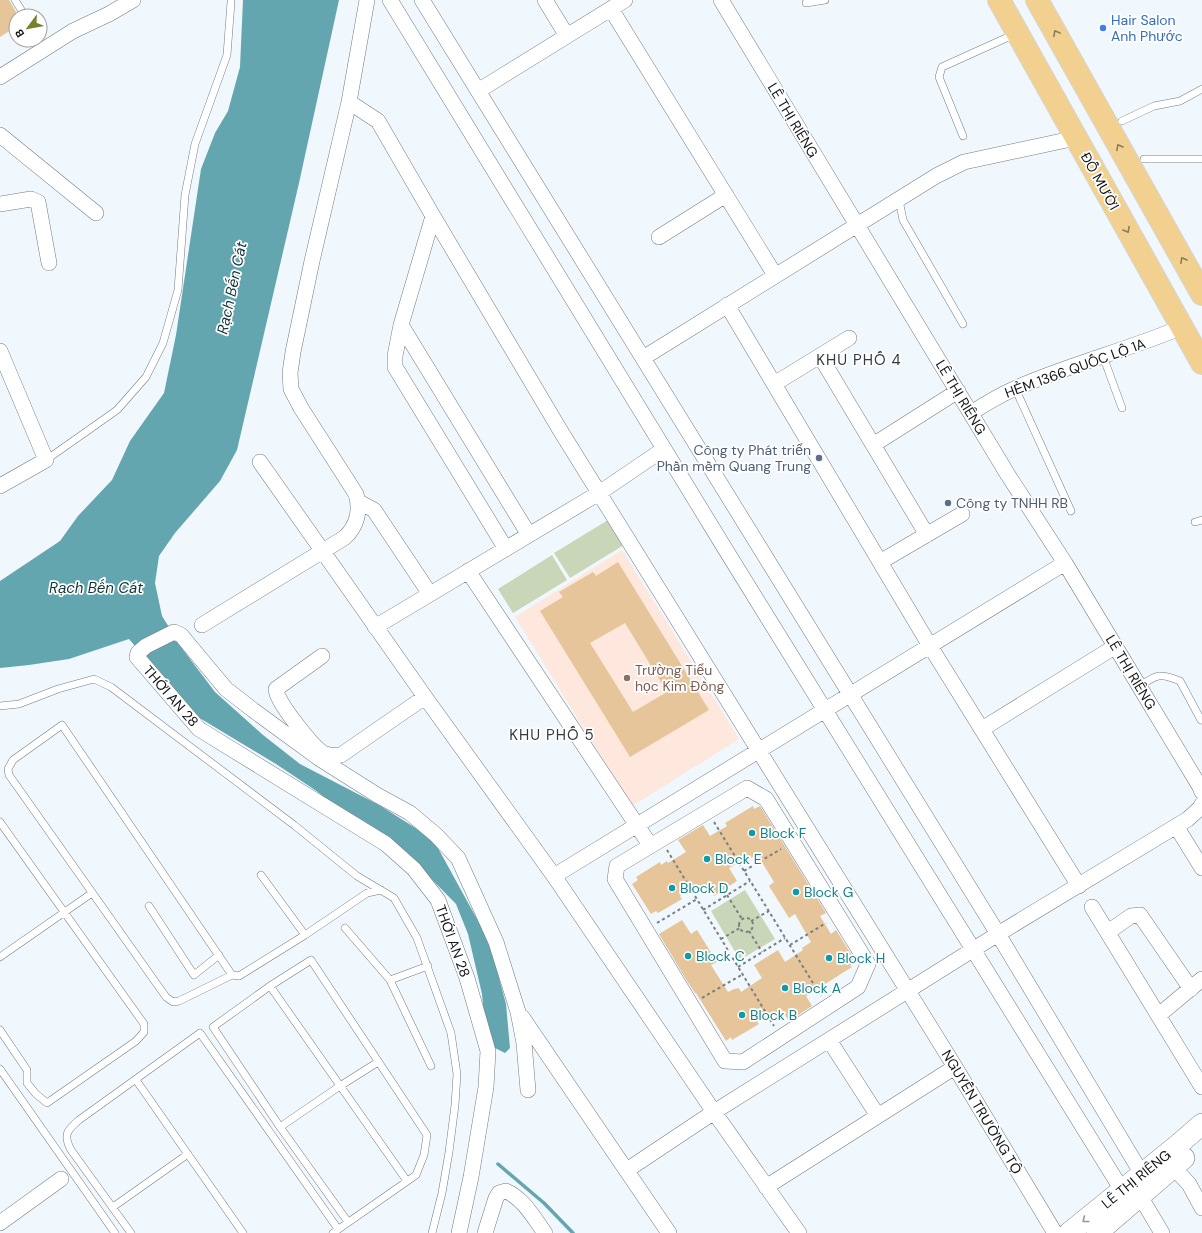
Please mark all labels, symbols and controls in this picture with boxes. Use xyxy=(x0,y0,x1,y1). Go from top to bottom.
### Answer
north arrow xyxy=(8,8,48,48)
place label: Hair Salon Anh Phước xyxy=(1111,11,1183,45)
marker: Hair Salon Anh Phước xyxy=(1098,23,1108,33)
text: B xyxy=(12,27,27,40)
one-way arrow xyxy=(1053,30,1060,37)
street label: LÊ THỊ RIÊNG xyxy=(764,79,822,161)
one-way arrow xyxy=(1117,143,1124,151)
street label: ĐỖ MƯỜI xyxy=(1077,149,1123,213)
one-way arrow xyxy=(1123,225,1130,233)
water label: Rạch Bến Cát xyxy=(212,240,252,336)
one-way arrow xyxy=(1180,257,1187,264)
street label: HẺM 1366 QUỐC LỘ 1A xyxy=(1002,334,1148,402)
district label: KHU PHỐ 4 xyxy=(816,350,902,370)
street label: LÊ THỊ RIÊNG xyxy=(932,356,990,438)
place label: Công ty Phát triển Phần mềm Quang Trung xyxy=(657,441,811,475)
marker: Công ty Phát triển Phần mềm Quang Trung xyxy=(814,453,824,463)
place label: Công ty TNHH RB xyxy=(956,494,1068,512)
marker: Công ty TNHH RB xyxy=(943,498,953,508)
water label: Rạch Bến Cát xyxy=(49,578,143,598)
street label: LÊ THỊ RIÊNG xyxy=(1102,631,1160,713)
place label: Trường Tiểu học Kim Đồng xyxy=(635,661,725,695)
street label: THỚI AN 28 xyxy=(139,662,203,730)
marker: Trường Tiểu học Kim Đồng xyxy=(622,673,632,683)
district label: KHU PHỐ 5 xyxy=(509,725,595,745)
place label: Block F xyxy=(760,824,807,842)
marker: Block F xyxy=(747,828,757,838)
place label: Block E xyxy=(715,850,762,868)
marker: Block E xyxy=(702,854,712,864)
place label: Block D xyxy=(680,879,728,897)
marker: Block D xyxy=(667,883,677,893)
place label: Block G xyxy=(804,883,853,901)
marker: Block G xyxy=(791,887,801,897)
street label: THỚI AN 28 xyxy=(432,902,474,980)
place label: Block C xyxy=(696,947,745,965)
place label: Block H xyxy=(837,949,885,967)
marker: Block C xyxy=(683,951,693,961)
marker: Block H xyxy=(824,953,834,963)
place label: Block A xyxy=(793,979,841,997)
marker: Block A xyxy=(780,983,790,993)
place label: Block B xyxy=(750,1006,797,1024)
marker: Block B xyxy=(737,1010,747,1020)
street label: NGUYỄN TRƯỜNG TỘ xyxy=(938,1047,1026,1177)
street label: LÊ THỊ RIÊNG xyxy=(1098,1146,1174,1212)
one-way arrow xyxy=(1083,1215,1090,1222)

